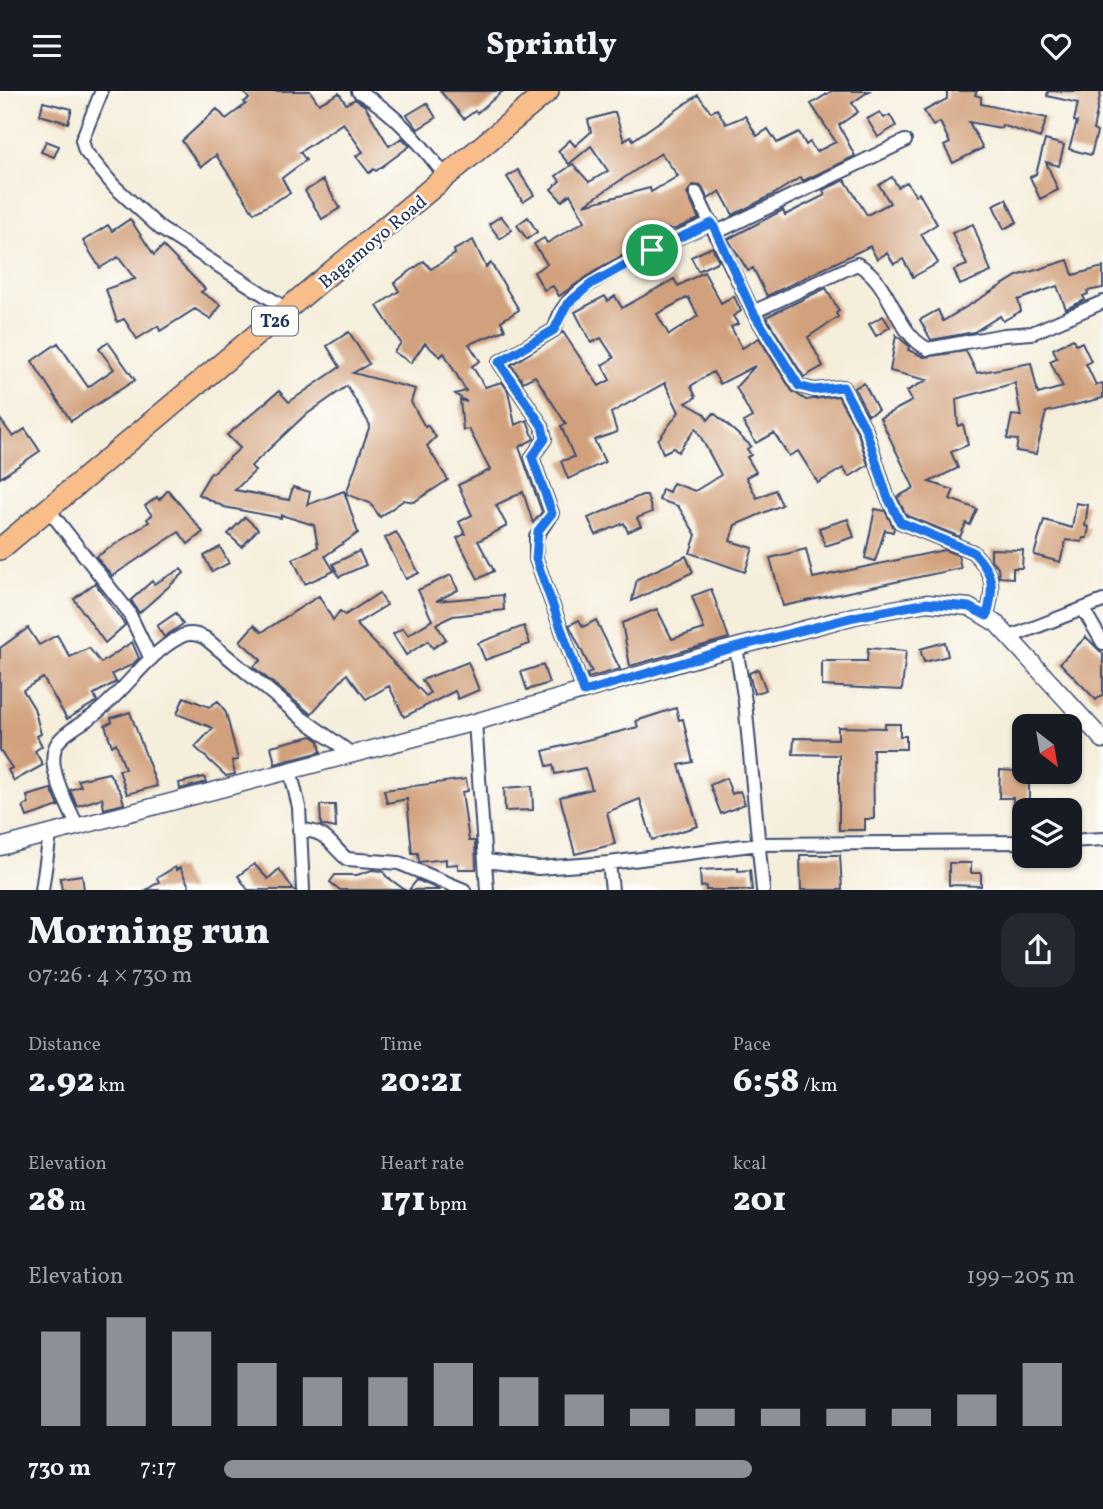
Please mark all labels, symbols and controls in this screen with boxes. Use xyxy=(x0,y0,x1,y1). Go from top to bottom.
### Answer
text: Sprintly xyxy=(486,24,617,68)
icon: menu xyxy=(28,27,66,65)
icon: heart xyxy=(1037,27,1075,65)
street label: Bagamoyo Road xyxy=(314,189,433,296)
pin xyxy=(622,220,682,280)
icon: arrive xyxy=(633,231,671,269)
road number: T26 xyxy=(252,306,298,335)
north arrow xyxy=(1012,714,1082,784)
map controls xyxy=(1012,714,1082,868)
button: layers xyxy=(1012,798,1082,868)
text: Morning run xyxy=(28,907,270,960)
button: share xyxy=(1001,913,1075,987)
text: 07:26 · 4 × 730 m xyxy=(28,960,192,992)
text: Distance xyxy=(28,1032,101,1058)
text: Time xyxy=(380,1032,422,1058)
text: Pace xyxy=(733,1032,771,1058)
text: 2.92 xyxy=(28,1058,94,1106)
text: 20:21 xyxy=(380,1058,463,1106)
text: 6:58 xyxy=(733,1058,800,1106)
text: km xyxy=(94,1073,125,1099)
text: /km xyxy=(800,1073,838,1099)
text: Elevation xyxy=(28,1151,107,1177)
text: Heart rate xyxy=(380,1151,464,1177)
text: kcal xyxy=(733,1151,766,1177)
text: 28 xyxy=(28,1177,66,1225)
text: 171 xyxy=(380,1177,425,1225)
text: 201 xyxy=(733,1177,787,1225)
text: m xyxy=(66,1192,86,1218)
text: bpm xyxy=(425,1192,467,1218)
text: Elevation xyxy=(28,1261,124,1293)
text: 199–205 m xyxy=(967,1261,1075,1293)
text: 730 m xyxy=(28,1453,91,1485)
text: 7:17 xyxy=(140,1453,177,1485)

